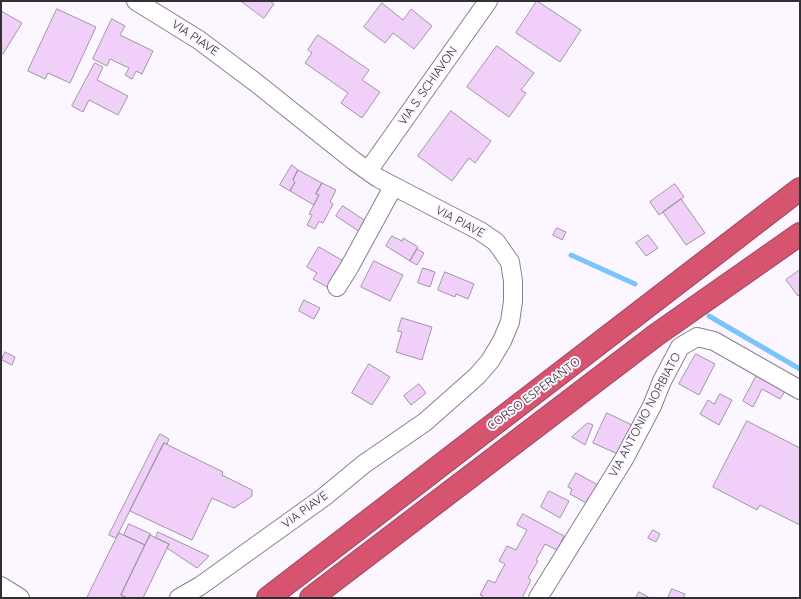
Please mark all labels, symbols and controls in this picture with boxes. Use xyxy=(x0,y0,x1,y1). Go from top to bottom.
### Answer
street label: VIA PIAVE xyxy=(169,17,221,59)
street label: VIA S. SCHIAVON xyxy=(395,44,461,128)
street label: VIA PIAVE xyxy=(433,203,487,241)
street label: VIA ANTONIO NORBIATO xyxy=(606,350,684,480)
street label: CORSO ESPERANTO xyxy=(485,354,583,434)
street label: VIA PIAVE xyxy=(279,488,331,532)

